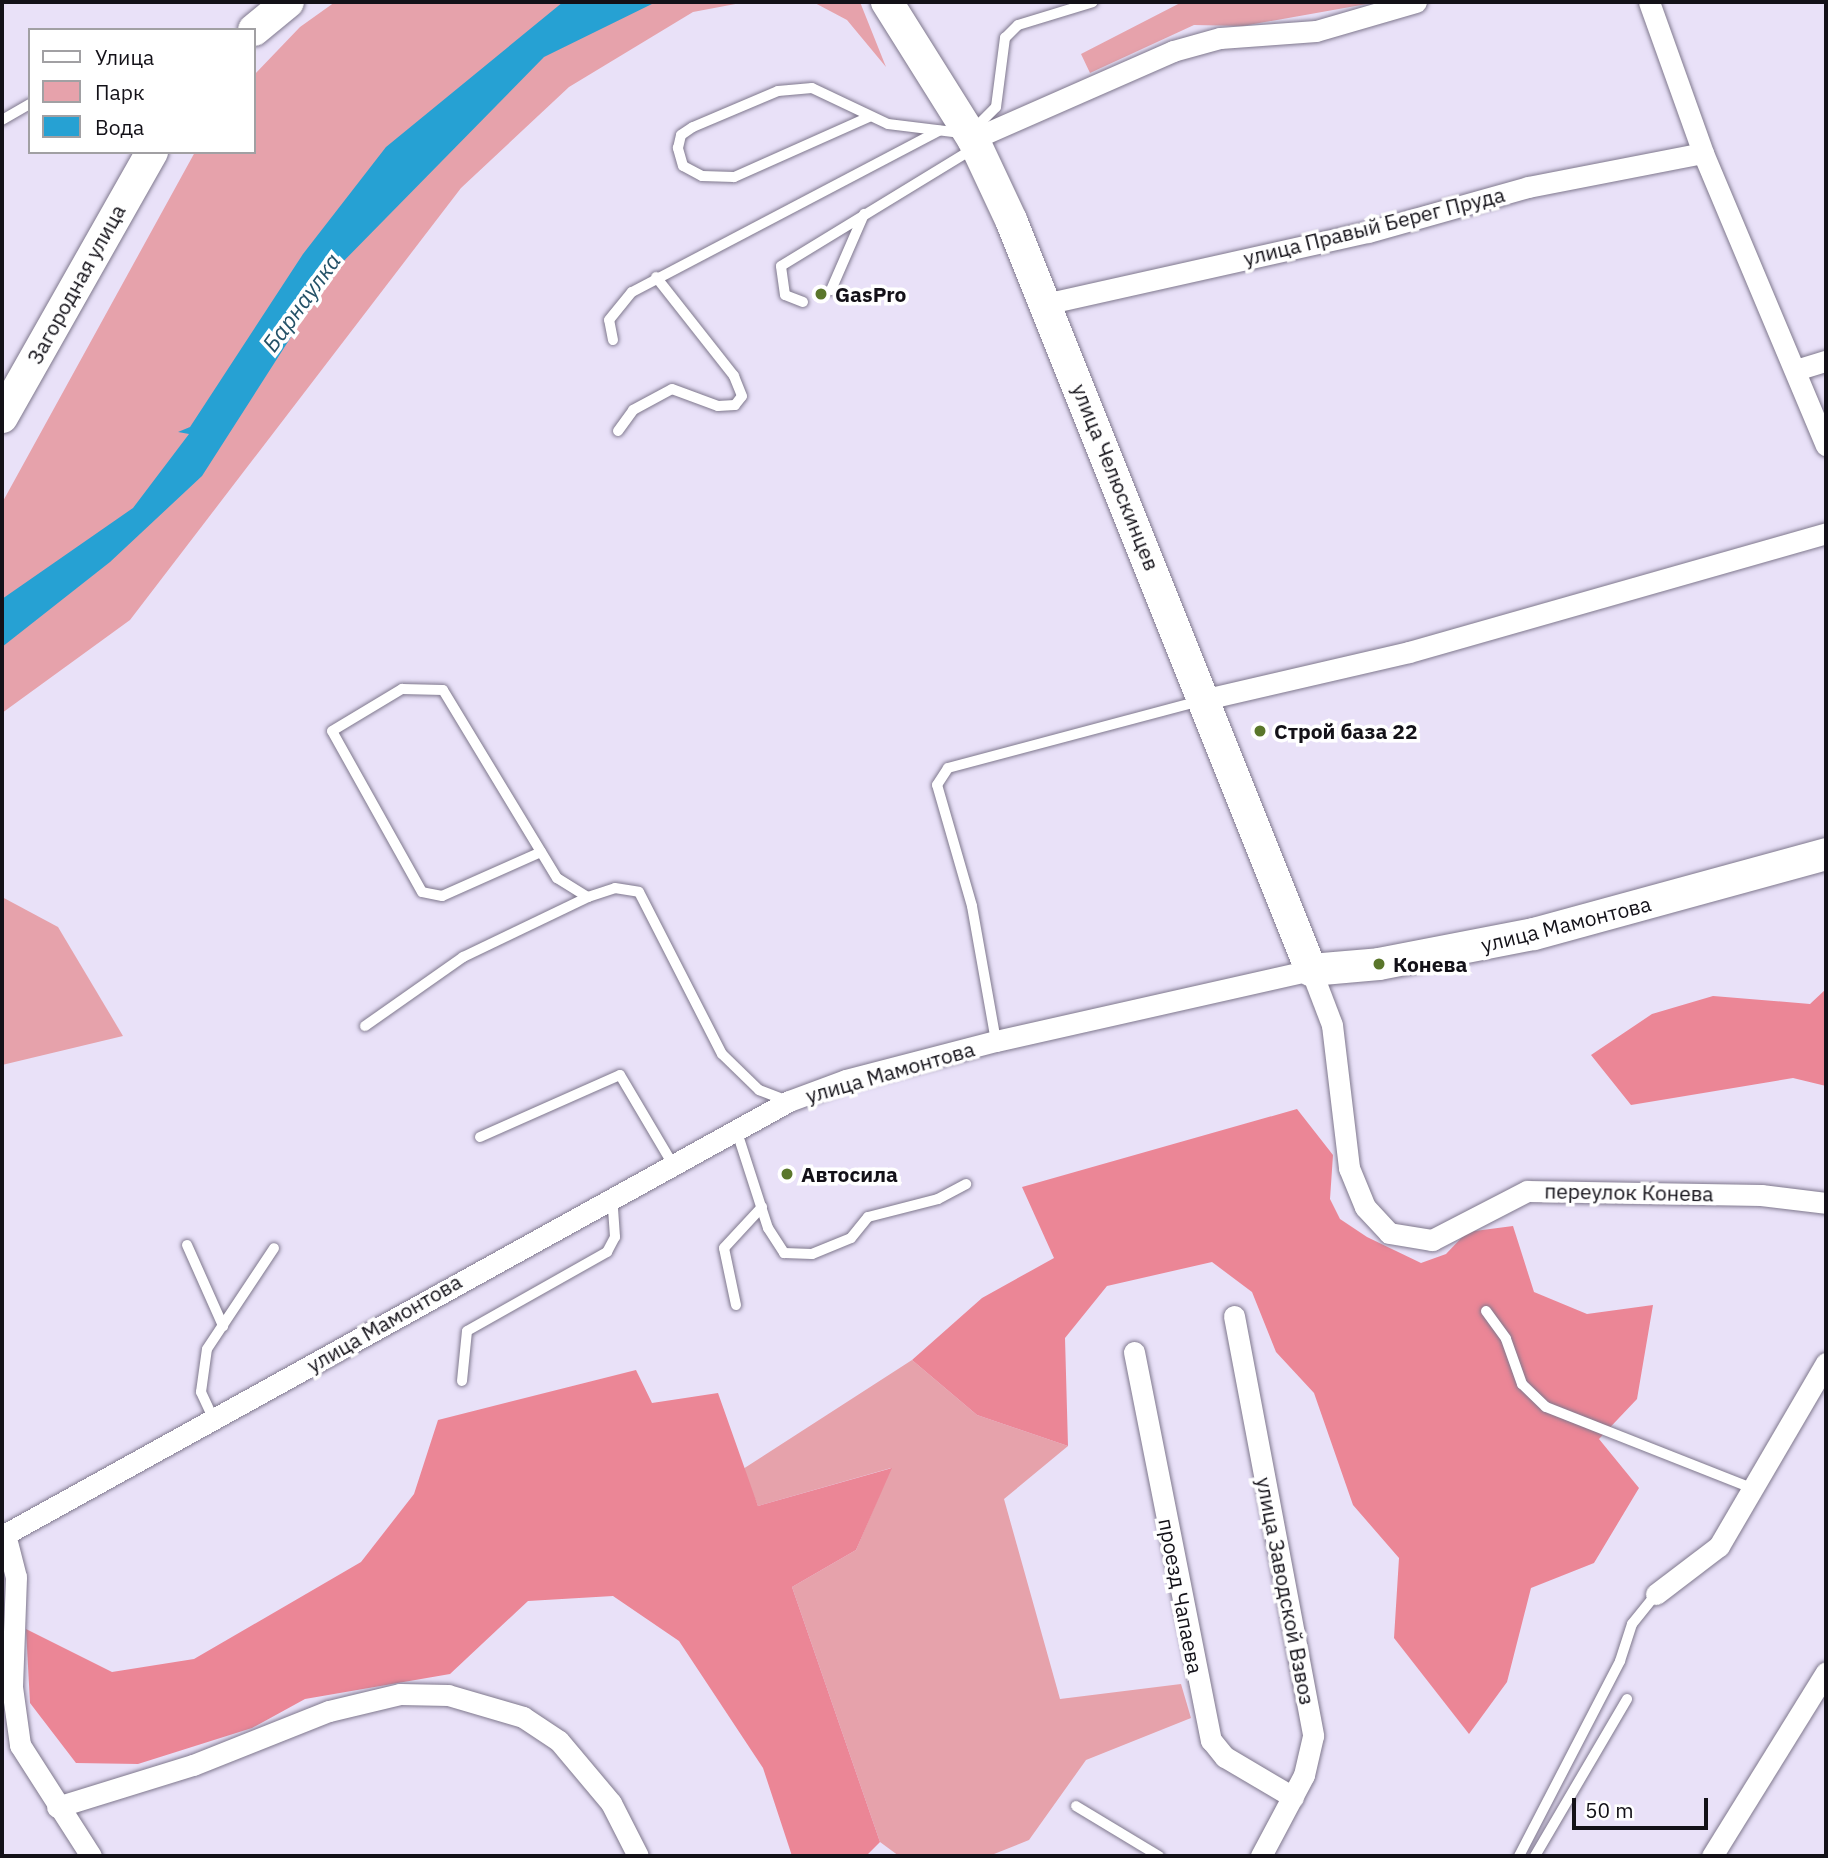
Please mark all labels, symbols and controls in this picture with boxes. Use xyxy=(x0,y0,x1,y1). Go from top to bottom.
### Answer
legend xyxy=(28,28,256,154)
text: Улица xyxy=(95,43,154,71)
text: Парк xyxy=(95,78,145,106)
text: Вода xyxy=(95,113,144,141)
street label: улица Правый Берег Пруда xyxy=(1241,181,1507,271)
street label: Загородная улица xyxy=(22,200,130,368)
water label: Барнаулка xyxy=(256,247,346,357)
place label: GasPro xyxy=(835,281,906,307)
marker: GasPro xyxy=(813,286,829,302)
street label: улица Челюскинцев xyxy=(1067,380,1165,574)
place label: Строй база 22 xyxy=(1274,718,1418,744)
marker: Строй база 22 xyxy=(1252,723,1268,739)
street label: улица Мамонтова xyxy=(1478,891,1654,957)
place label: Конева xyxy=(1393,951,1468,977)
marker: Конева xyxy=(1371,956,1387,972)
street label: улица Мамонтова xyxy=(803,1036,977,1108)
place label: Автосила xyxy=(801,1161,898,1187)
marker: Автосила xyxy=(779,1166,795,1182)
street label: переулок Конева xyxy=(1544,1178,1714,1206)
street label: улица Мамонтова xyxy=(302,1269,466,1377)
street label: улица Заводской Взвоз xyxy=(1252,1475,1320,1707)
street label: проезд Чапаева xyxy=(1154,1516,1208,1676)
scale bar xyxy=(1576,1784,1713,1828)
text: 50 m xyxy=(1585,1796,1634,1824)

